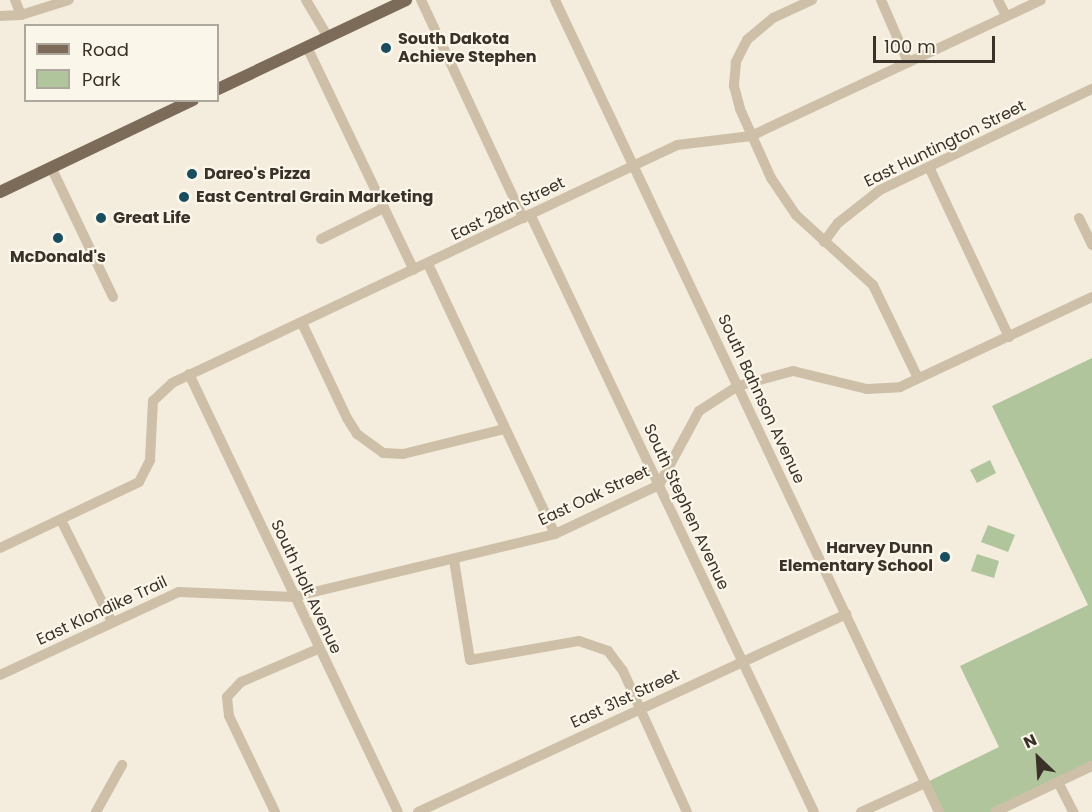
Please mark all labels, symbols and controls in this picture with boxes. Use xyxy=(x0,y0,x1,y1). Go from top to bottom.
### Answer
legend xyxy=(24,24,219,102)
scale bar xyxy=(876,24,998,62)
place label: South Dakota Achieve Stephen xyxy=(398,29,537,67)
text: 100 m xyxy=(884,34,936,59)
text: Road xyxy=(82,37,129,62)
marker: South Dakota Achieve Stephen xyxy=(379,41,393,55)
text: Park xyxy=(82,67,121,92)
street label: East Huntington Street xyxy=(861,97,1029,191)
place label: Dareo's Pizza xyxy=(204,164,311,184)
marker: Dareo's Pizza xyxy=(185,167,199,181)
street label: East 28th Street xyxy=(448,173,568,245)
place label: East Central Grain Marketing xyxy=(196,187,433,207)
marker: East Central Grain Marketing xyxy=(177,190,191,204)
place label: Great Life xyxy=(113,208,191,228)
marker: Great Life xyxy=(94,211,108,225)
marker: McDonald's xyxy=(51,231,65,245)
place label: McDonald's xyxy=(10,247,106,267)
street label: South Bahnson Avenue xyxy=(713,311,809,487)
street label: South Stephen Avenue xyxy=(639,421,733,593)
street label: East Oak Street xyxy=(535,462,653,530)
street label: South Holt Avenue xyxy=(267,517,345,657)
place label: Harvey Dunn Elementary School xyxy=(779,538,933,576)
marker: Harvey Dunn Elementary School xyxy=(938,550,952,564)
street label: East Klondike Trail xyxy=(34,572,170,650)
street label: East 31st Street xyxy=(568,666,682,732)
north arrow xyxy=(1008,728,1068,788)
text: N xyxy=(1020,728,1040,754)

